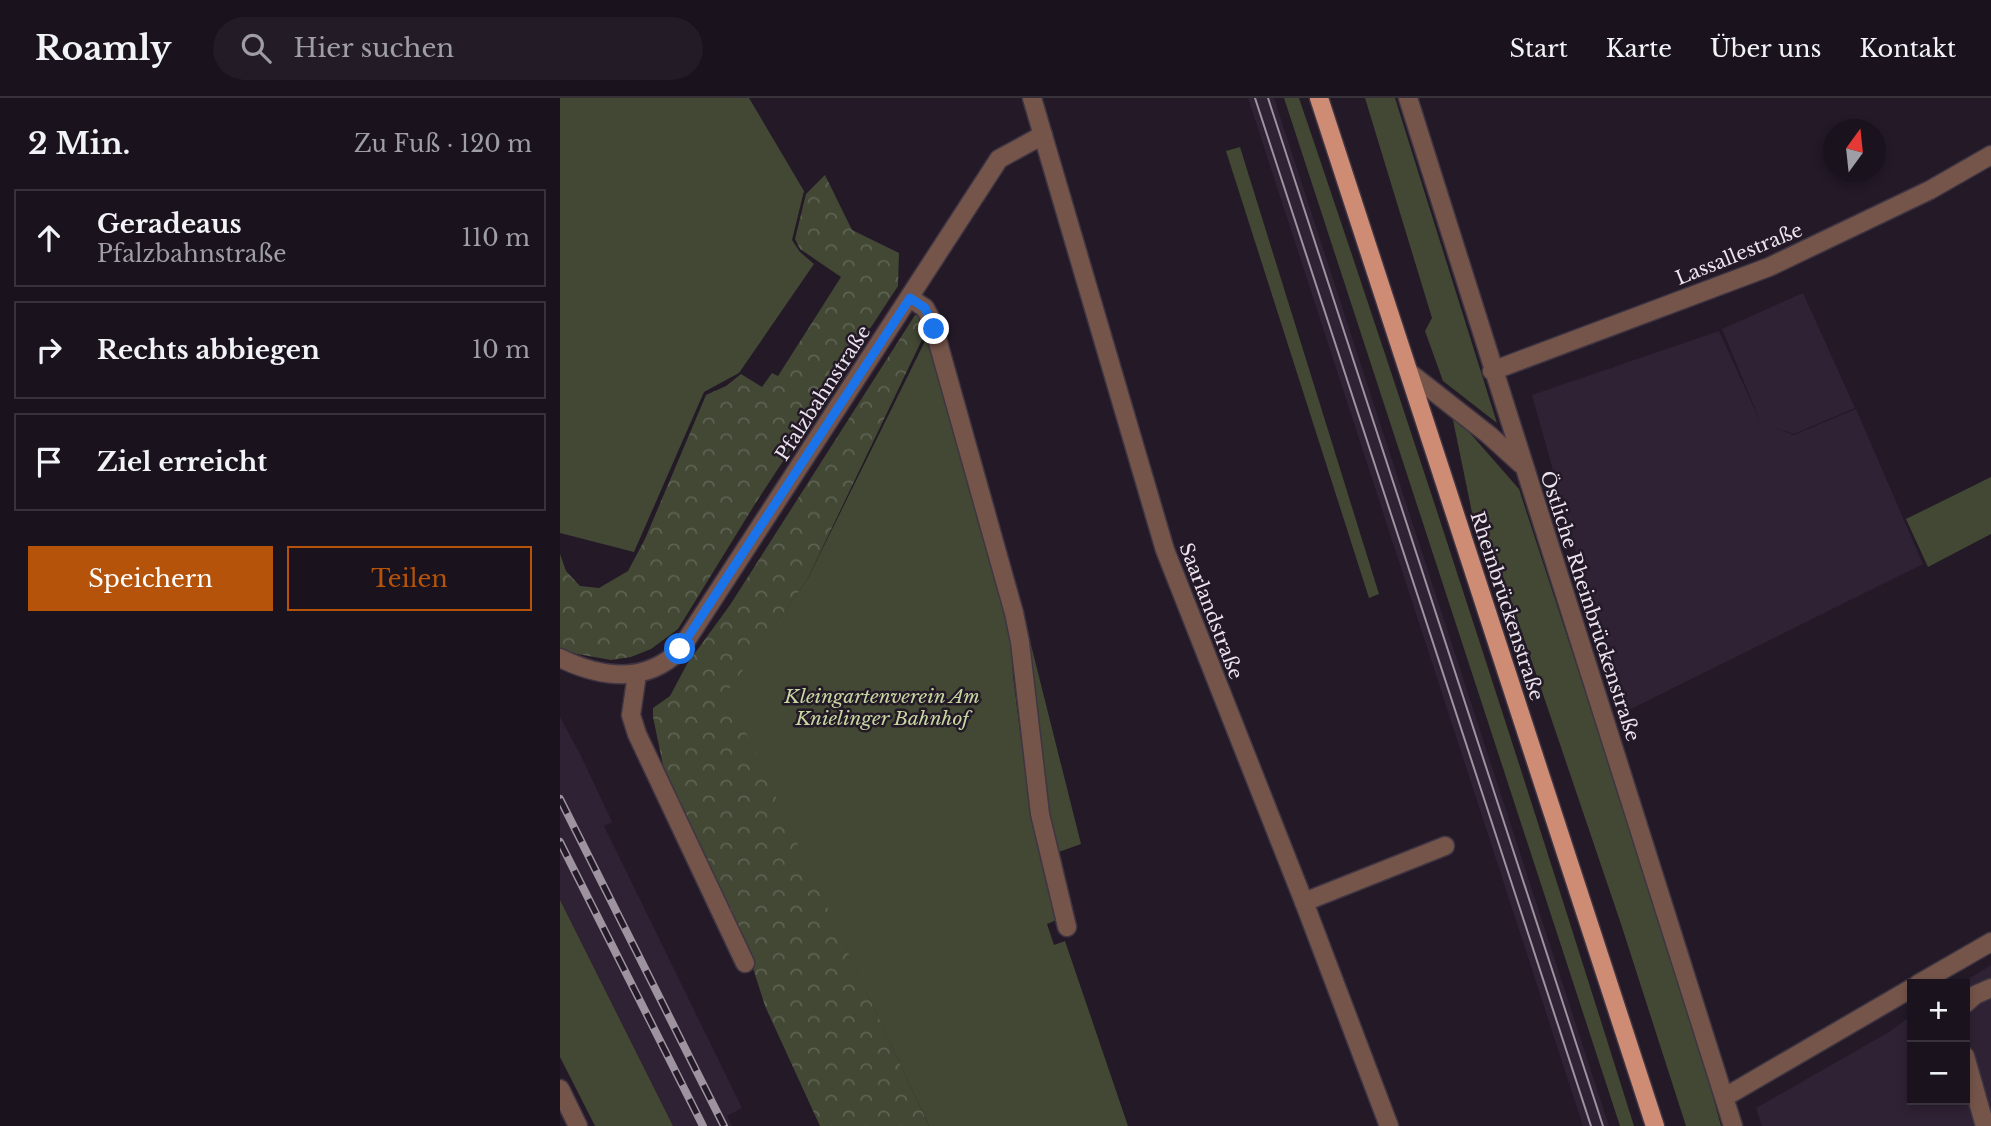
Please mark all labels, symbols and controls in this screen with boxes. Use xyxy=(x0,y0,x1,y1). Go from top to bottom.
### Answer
search box xyxy=(213,17,703,80)
text: Roamly xyxy=(35,28,171,69)
icon: search xyxy=(237,29,275,67)
text: Hier suchen xyxy=(293,32,454,64)
text: Start xyxy=(1510,34,1568,63)
text: Karte xyxy=(1606,34,1672,63)
text: Über uns xyxy=(1710,34,1822,63)
text: Kontakt xyxy=(1860,34,1956,63)
north arrow xyxy=(1823,119,1886,182)
text: 2 Min. xyxy=(28,125,130,162)
text: Zu Fuß · 120 m xyxy=(354,130,532,158)
text: Geradeaus xyxy=(97,208,242,240)
street label: Lassallestraße xyxy=(1672,218,1806,290)
icon: ahead xyxy=(30,219,68,257)
text: 110 m xyxy=(462,224,530,252)
text: Pfalzbahnstraße xyxy=(97,240,287,268)
route end xyxy=(918,313,949,344)
street label: Pfalzbahnstraße xyxy=(771,321,875,465)
icon: right xyxy=(30,331,68,369)
text: Rechts abbiegen xyxy=(97,334,320,366)
text: 10 m xyxy=(472,336,530,364)
icon: arrive xyxy=(30,443,68,481)
text: Ziel erreicht xyxy=(97,446,267,478)
street label: Östliche Rheinbrückenstraße xyxy=(1535,468,1645,744)
street label: Rheinbrückenstraße xyxy=(1466,509,1548,703)
street label: Saarlandstraße xyxy=(1174,540,1248,682)
button: Speichern xyxy=(28,546,273,611)
button: Teilen xyxy=(287,546,532,611)
route start xyxy=(664,633,695,664)
park label: Kleingartenverein Am Knielinger Bahnhof xyxy=(783,685,980,730)
map controls xyxy=(1907,979,1970,1105)
button: + xyxy=(1907,979,1970,1042)
button: − xyxy=(1907,1042,1970,1105)

